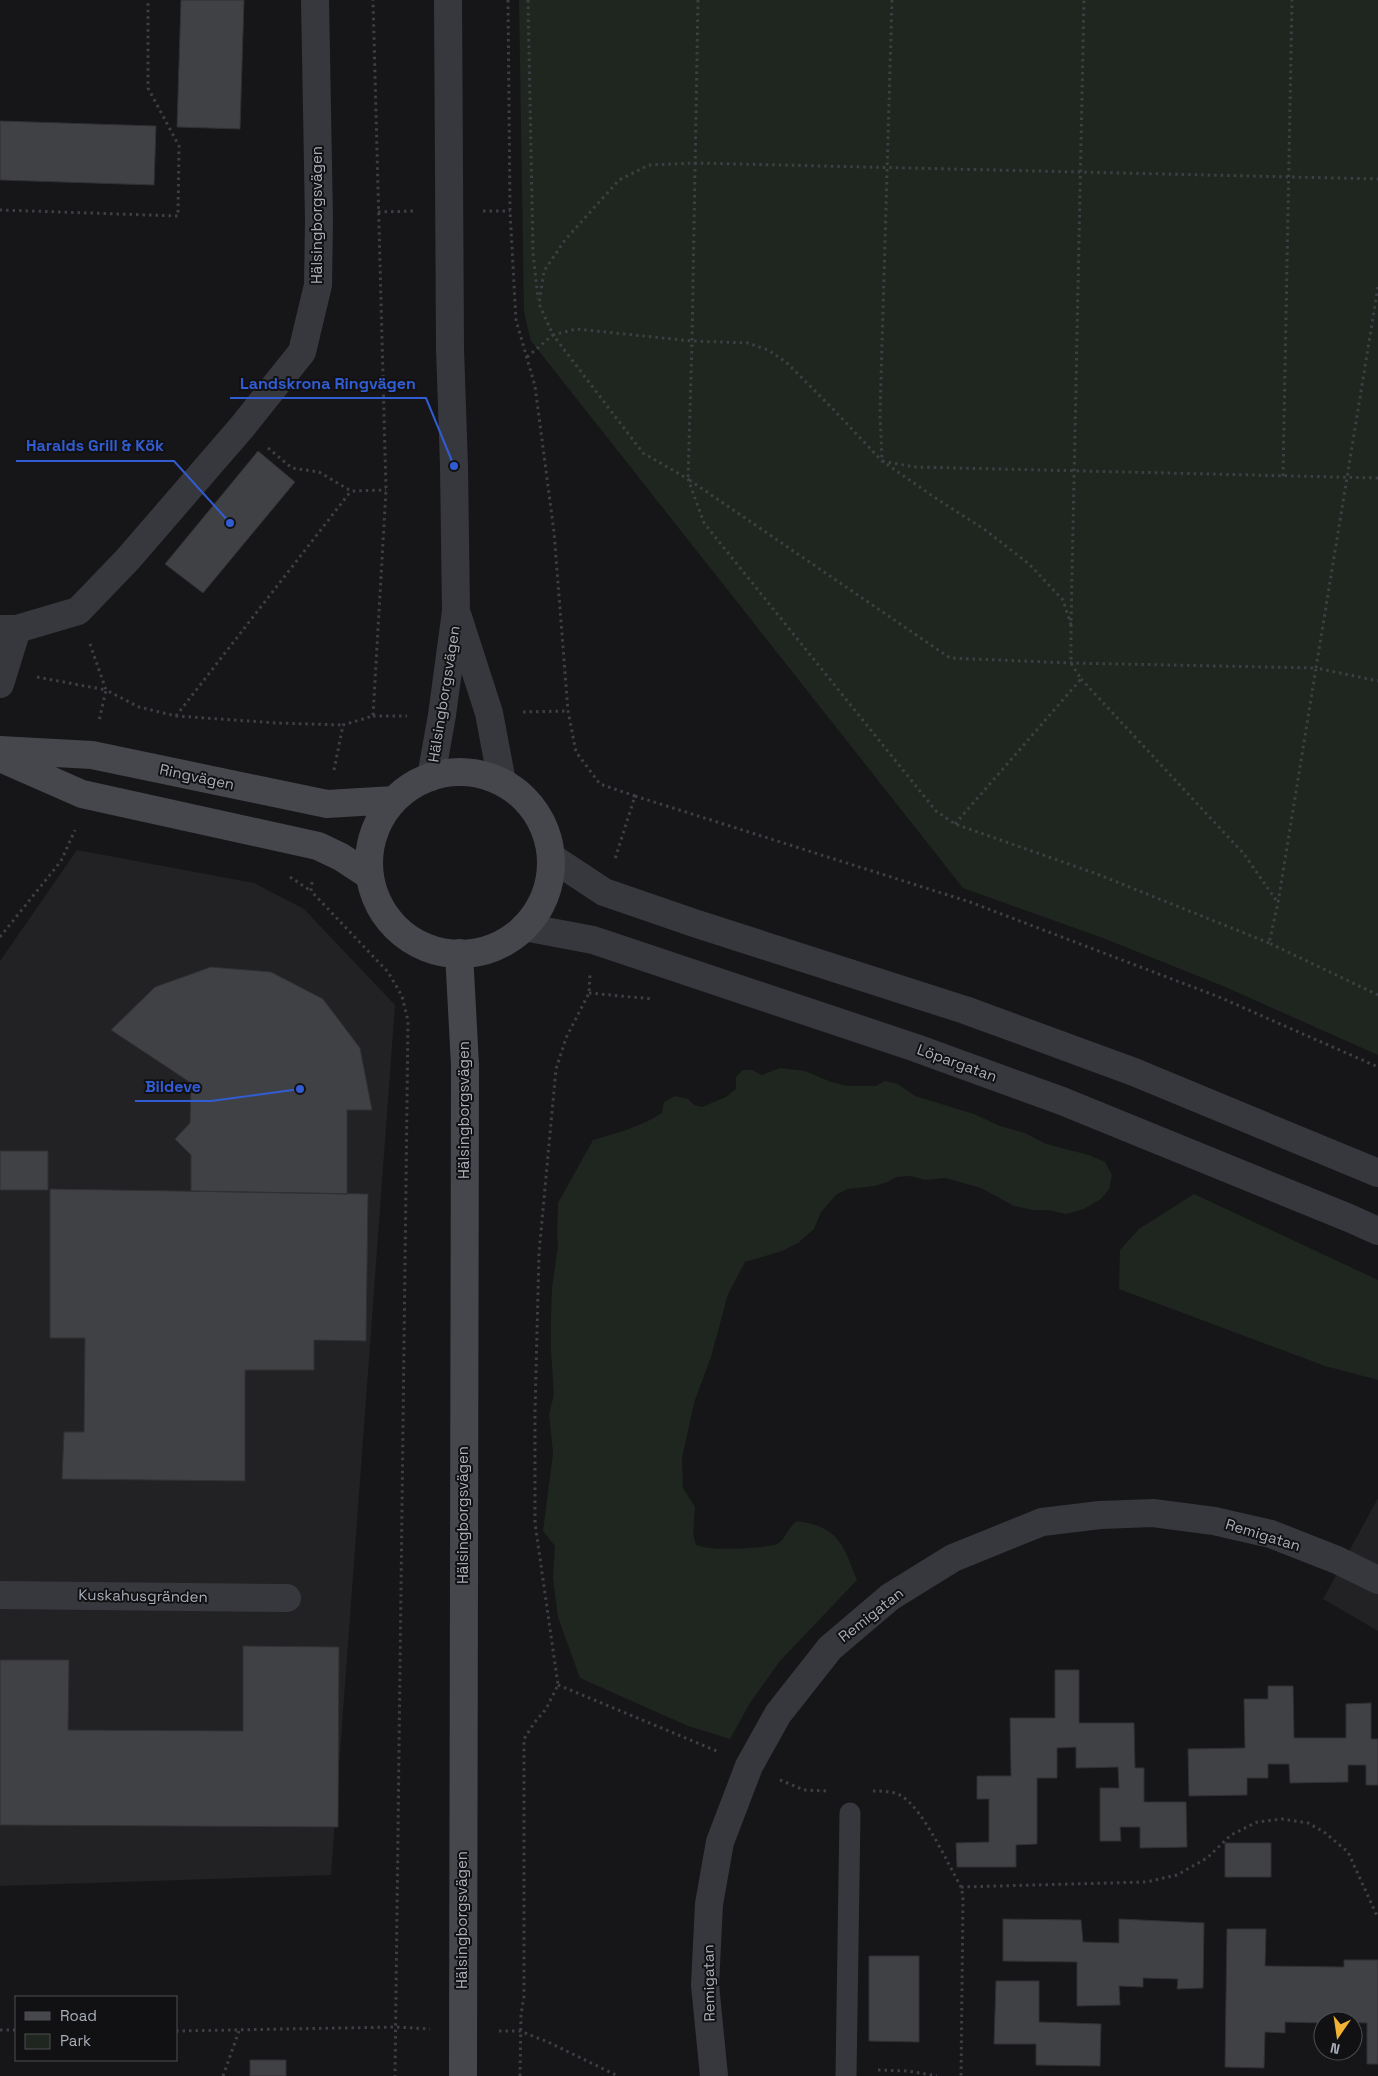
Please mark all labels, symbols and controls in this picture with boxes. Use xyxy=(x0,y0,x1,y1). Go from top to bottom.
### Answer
street label: Hälsingborgsvägen xyxy=(307,146,326,284)
callout: Landskrona Ringvägen xyxy=(230,367,426,398)
text: Landskrona Ringvägen xyxy=(240,373,416,394)
callout: Haralds Grill & Kök xyxy=(16,430,174,461)
text: Haralds Grill & Kök xyxy=(26,435,164,456)
street label: Hälsingborgsvägen xyxy=(423,624,464,764)
street label: Ringvägen xyxy=(158,759,236,794)
street label: Löpargatan xyxy=(915,1039,1000,1086)
street label: Hälsingborgsvägen xyxy=(454,1041,473,1179)
callout: Bildeve xyxy=(135,1070,211,1101)
text: Bildeve xyxy=(145,1076,201,1097)
street label: Hälsingborgsvägen xyxy=(453,1446,472,1584)
street label: Remigatan xyxy=(1223,1514,1303,1555)
street label: Remigatan xyxy=(834,1583,907,1646)
street label: Kuskahusgränden xyxy=(78,1585,208,1606)
street label: Hälsingborgsvägen xyxy=(452,1851,471,1989)
street label: Remigatan xyxy=(698,1944,719,2022)
legend xyxy=(15,1996,178,2061)
text: Road xyxy=(60,2006,97,2025)
north arrow xyxy=(1313,2011,1363,2061)
text: Park xyxy=(60,2031,91,2050)
text: N xyxy=(1328,2039,1342,2058)

